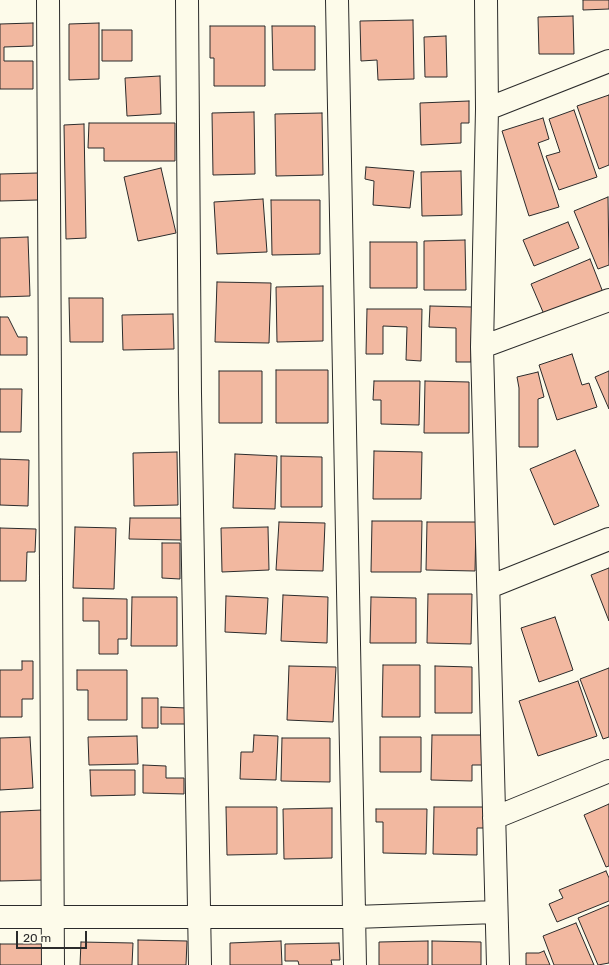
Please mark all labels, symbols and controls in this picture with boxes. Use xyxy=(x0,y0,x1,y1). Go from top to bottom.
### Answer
scale bar xyxy=(18,923,89,949)
text: 20 m xyxy=(23,931,51,945)

